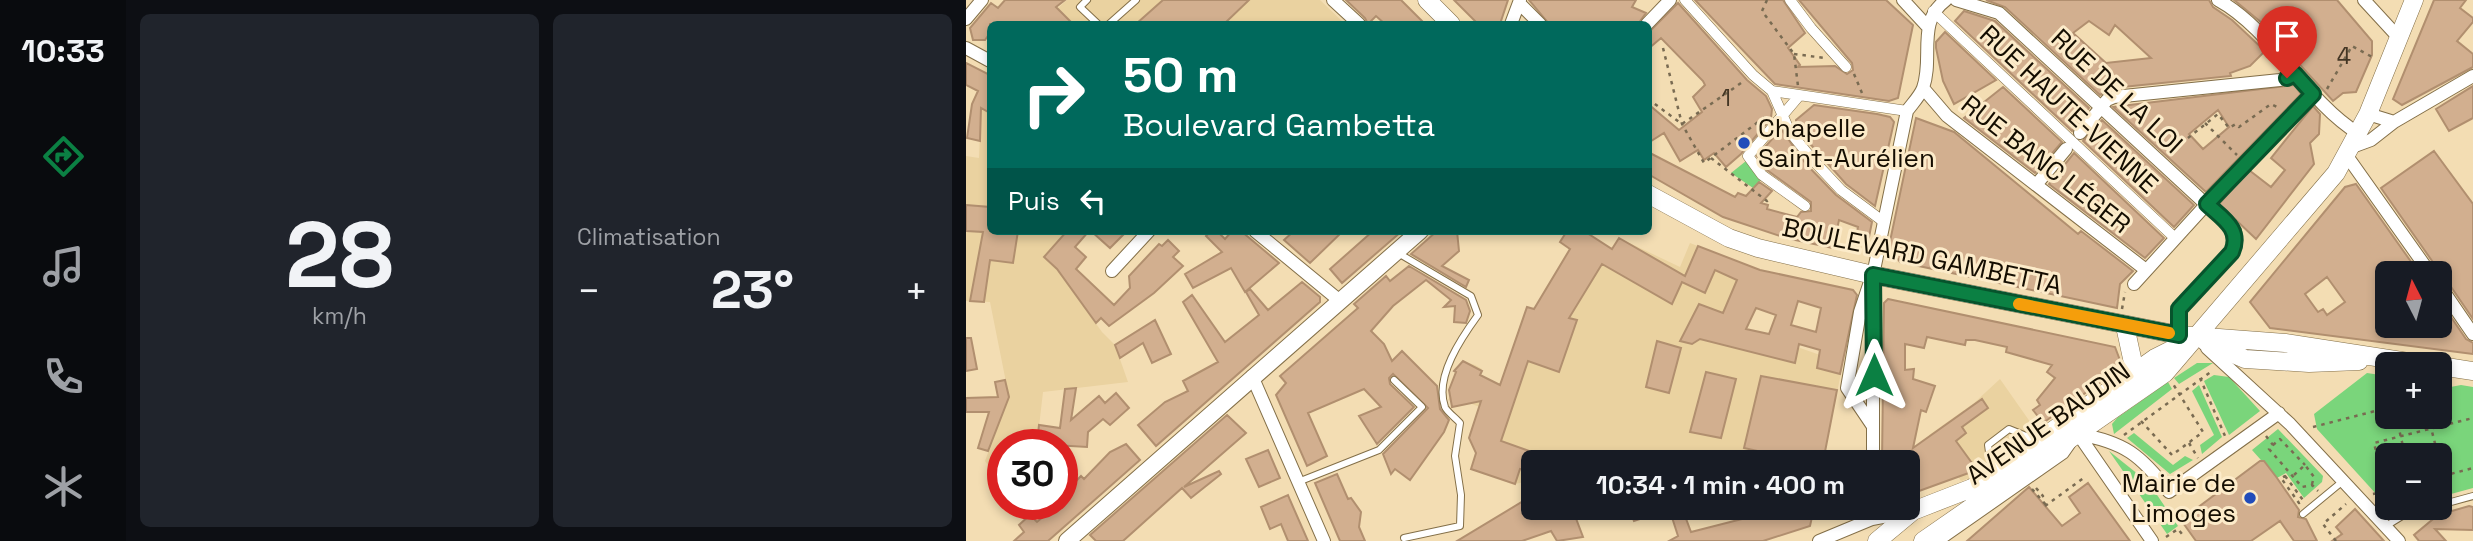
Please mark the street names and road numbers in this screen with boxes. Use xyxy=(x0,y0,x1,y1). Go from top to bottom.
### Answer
street label: RUE HAUTE-VIENNE xyxy=(1973,17,2165,201)
street label: RUE DE LA LOI xyxy=(2044,21,2190,161)
street label: RUE BANC LÉGER xyxy=(1954,87,2138,241)
street label: BOULEVARD GAMBETTA xyxy=(1779,210,2065,302)
street label: AVENUE BAUDIN xyxy=(1959,354,2137,492)

